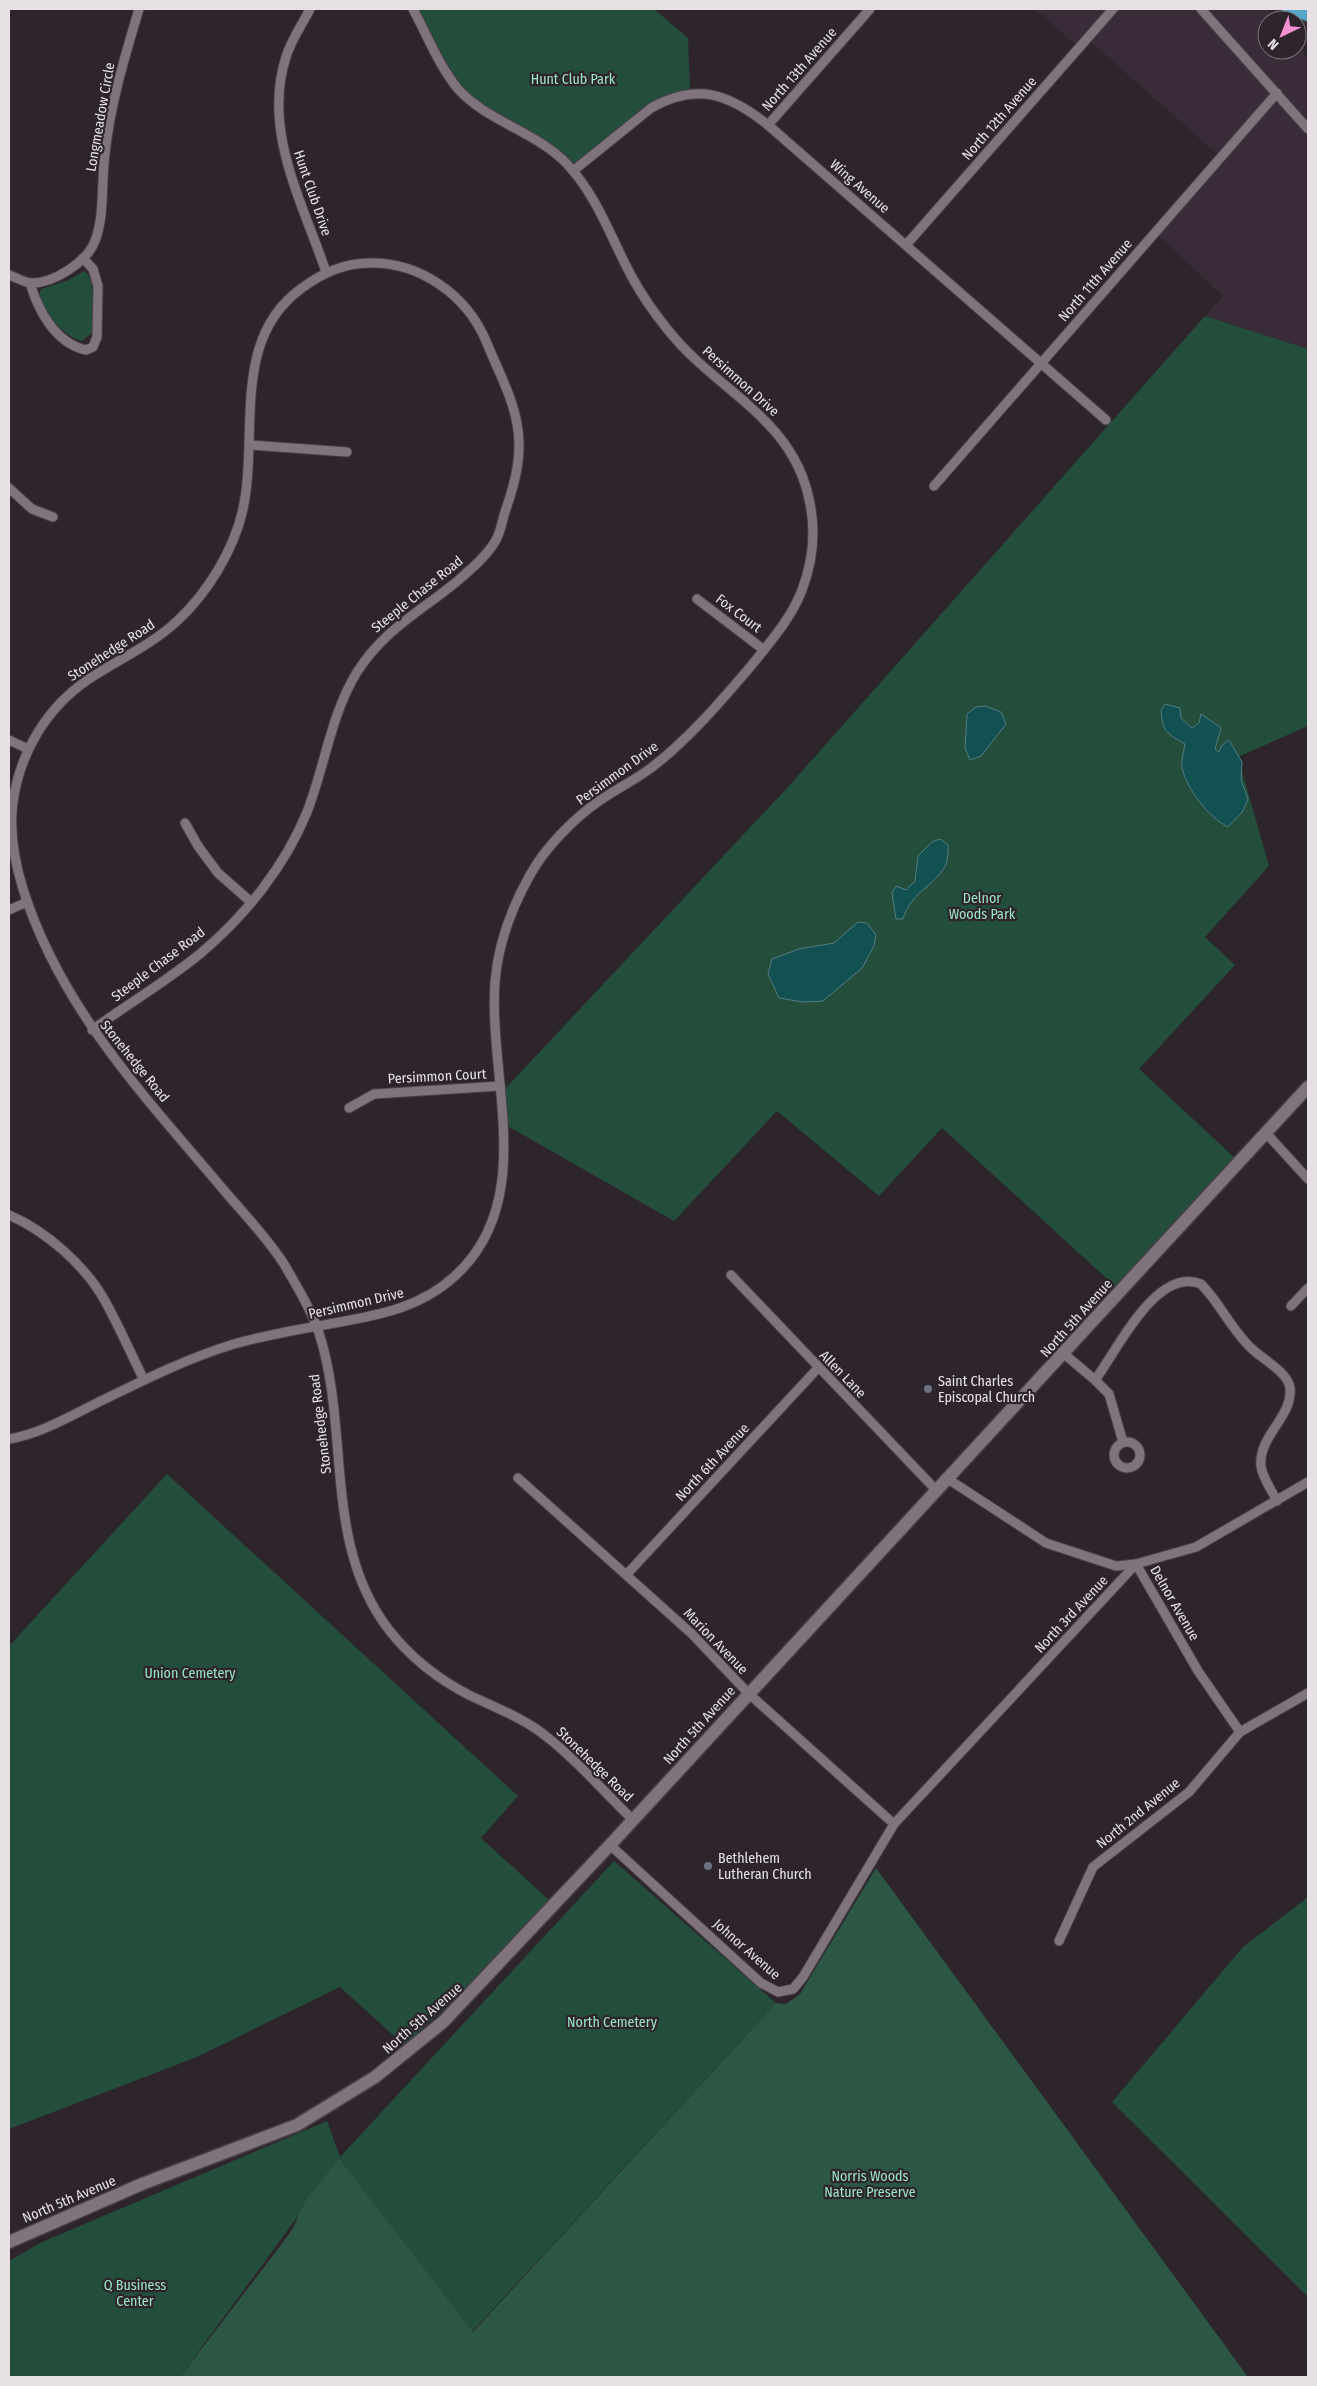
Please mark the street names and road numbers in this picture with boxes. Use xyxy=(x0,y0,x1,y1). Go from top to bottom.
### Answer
street label: North 13th Avenue xyxy=(758,24,840,115)
street label: Longmeadow Circle xyxy=(83,61,118,173)
street label: North 12th Avenue xyxy=(959,73,1040,164)
street label: Hunt Club Drive xyxy=(290,148,335,238)
street label: Wing Avenue xyxy=(826,156,893,217)
street label: North 11th Avenue xyxy=(1055,235,1136,325)
street label: Persimmon Drive xyxy=(699,343,783,420)
street label: Steeple Chase Road xyxy=(368,552,466,636)
street label: Fox Court xyxy=(712,591,765,636)
street label: Stonehedge Road xyxy=(65,616,158,685)
street label: Persimmon Drive xyxy=(573,738,662,809)
street label: Steeple Chase Road xyxy=(108,924,208,1005)
street label: Stonehedge Road xyxy=(96,1017,173,1106)
street label: Persimmon Court xyxy=(387,1065,487,1088)
street label: North 5th Avenue xyxy=(1037,1276,1116,1361)
street label: Persimmon Drive xyxy=(307,1284,405,1323)
street label: Allen Lane xyxy=(816,1347,869,1402)
street label: Stonehedge Road xyxy=(306,1373,335,1475)
street label: North 6th Avenue xyxy=(672,1420,753,1505)
street label: Delnor Avenue xyxy=(1146,1563,1203,1644)
street label: North 3rd Avenue xyxy=(1031,1572,1112,1657)
street label: Marion Avenue xyxy=(680,1605,751,1678)
street label: North 5th Avenue xyxy=(660,1683,739,1768)
street label: Stonehedge Road xyxy=(553,1723,637,1805)
street label: North 2nd Avenue xyxy=(1093,1775,1184,1852)
street label: Johnor Avenue xyxy=(710,1916,784,1983)
street label: North 5th Avenue xyxy=(379,1979,466,2057)
street label: North 5th Avenue xyxy=(20,2172,118,2227)

